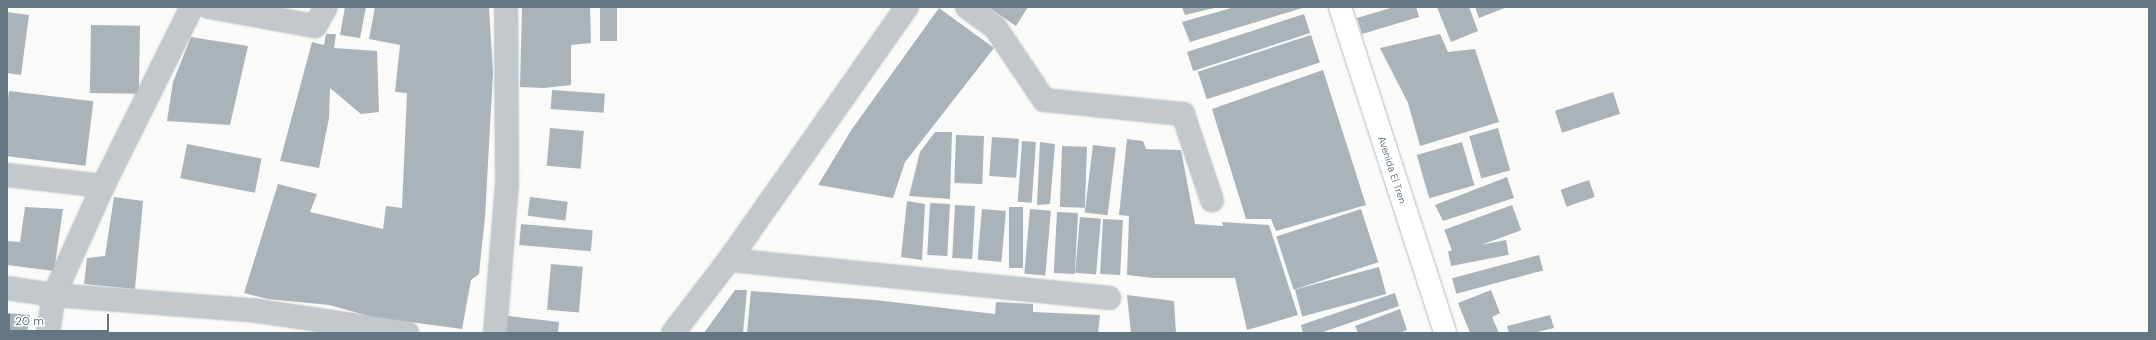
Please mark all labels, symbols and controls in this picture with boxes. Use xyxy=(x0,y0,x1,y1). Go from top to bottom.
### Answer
street label: Avenida El Tren xyxy=(1376,135,1408,205)
scale bar xyxy=(10,306,111,332)
text: 20 m xyxy=(15,313,44,329)

